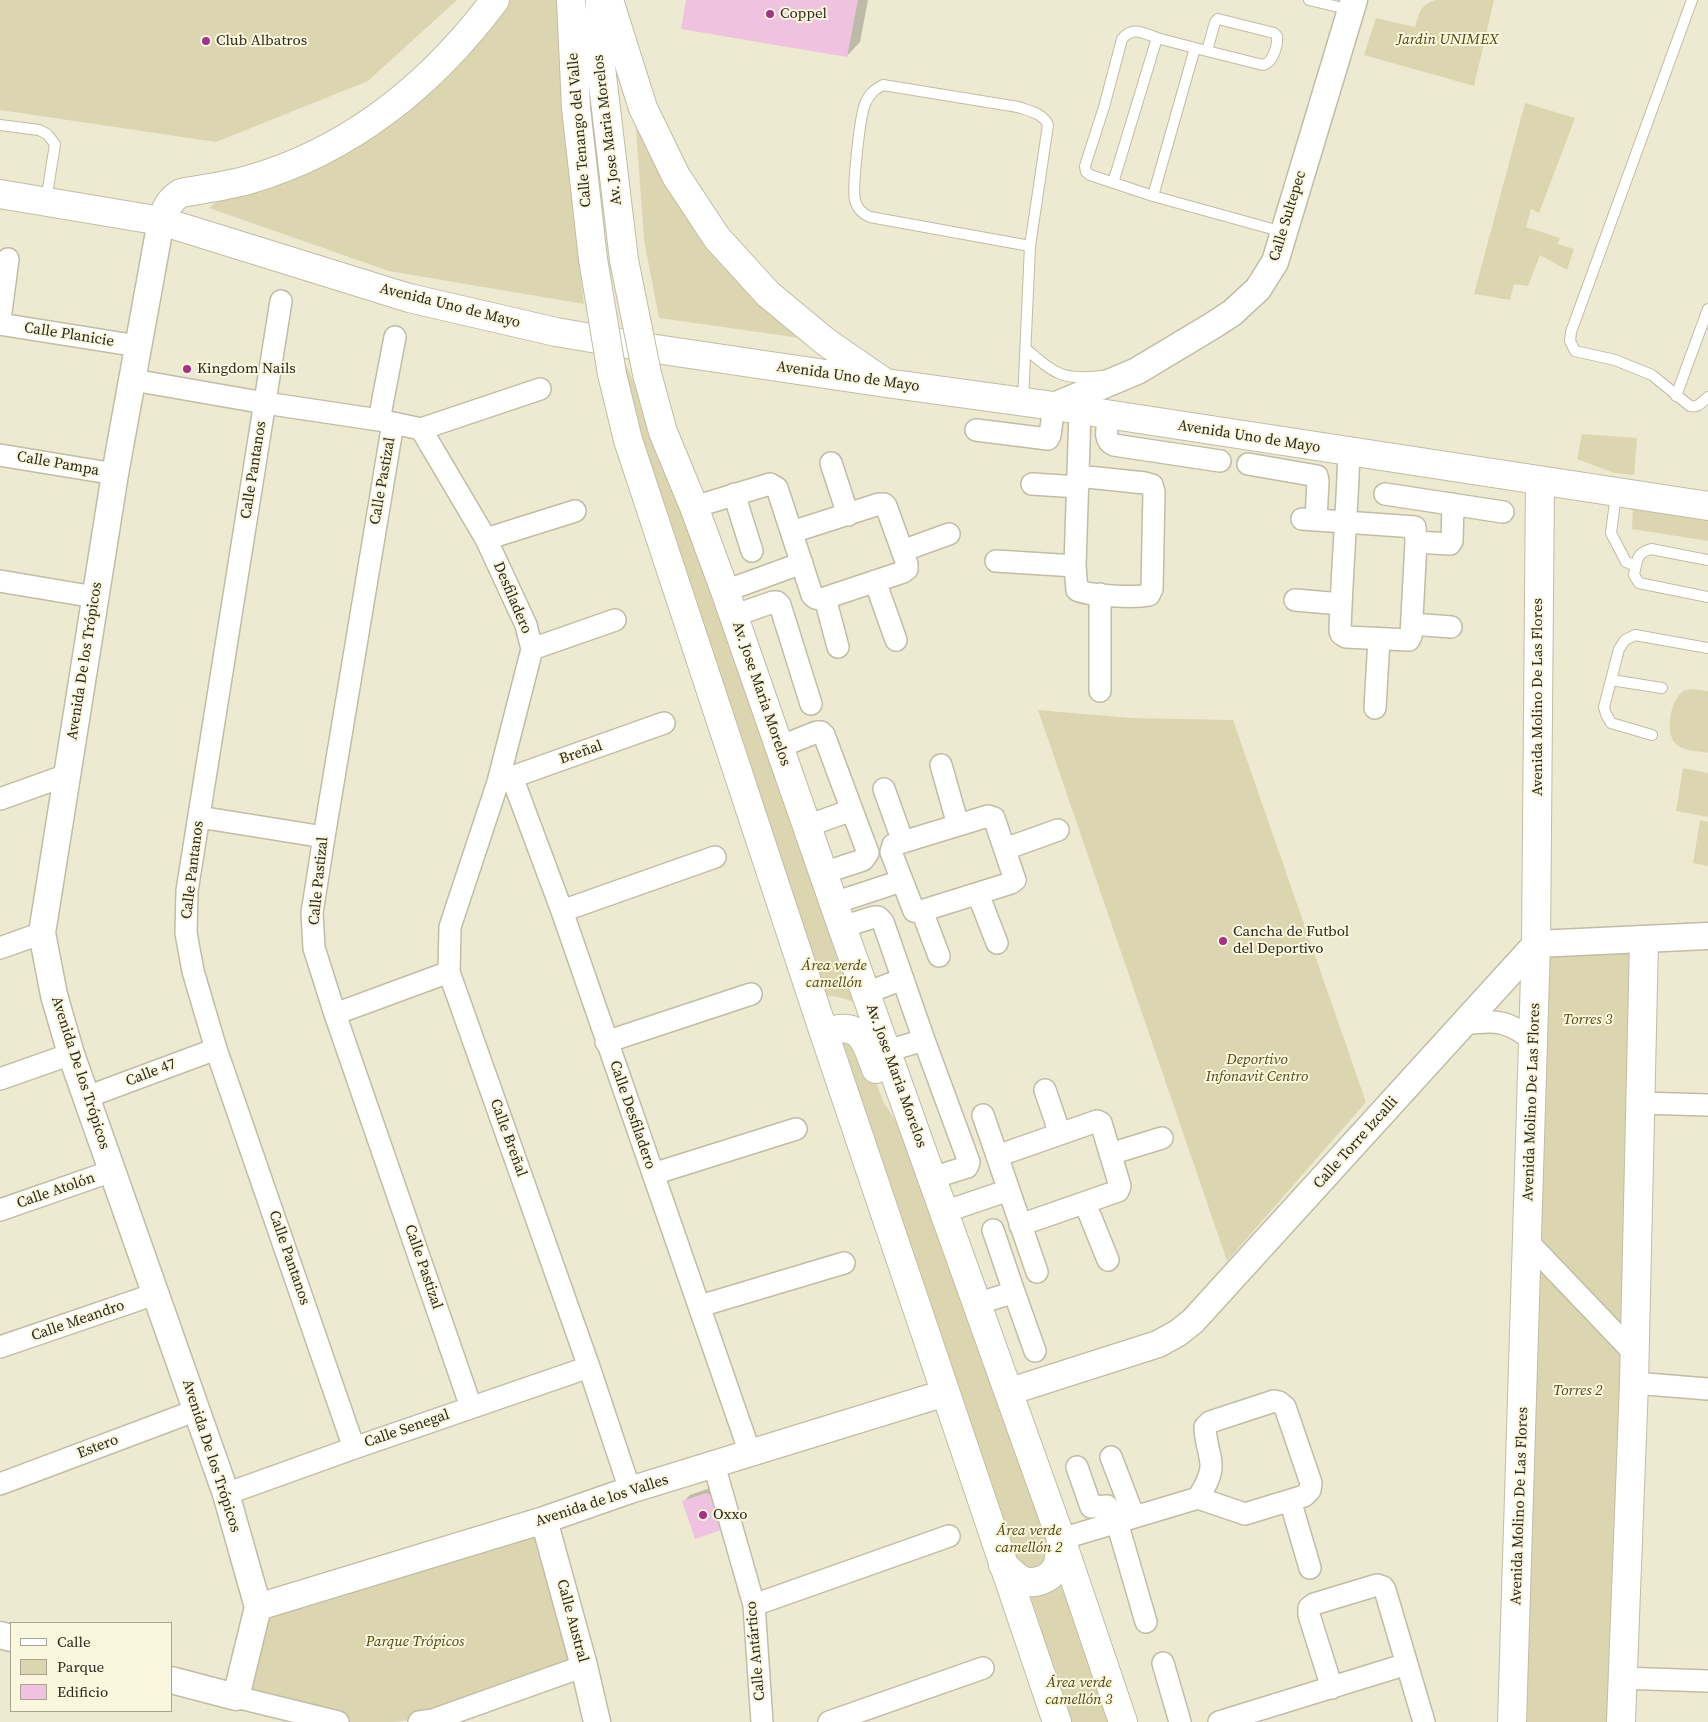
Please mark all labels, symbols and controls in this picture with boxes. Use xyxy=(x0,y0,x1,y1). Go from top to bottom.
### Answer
place label: Coppel xyxy=(780,5,827,23)
marker: Coppel xyxy=(764,8,776,20)
park label: Jardin UNIMEX xyxy=(1397,31,1499,49)
place label: Club Albatros xyxy=(216,32,307,50)
marker: Club Albatros xyxy=(200,35,212,47)
street label: Calle Tenango del Valle xyxy=(564,52,596,208)
street label: Av. Jose Maria Morelos xyxy=(590,54,626,206)
street label: Calle Sultepec xyxy=(1266,168,1310,264)
street label: Avenida Uno de Mayo xyxy=(378,280,522,332)
street label: Calle Planicie xyxy=(23,319,115,351)
street label: Avenida Uno de Mayo xyxy=(775,358,921,396)
place label: Kingdom Nails xyxy=(197,360,296,378)
marker: Kingdom Nails xyxy=(181,363,193,375)
street label: Avenida Uno de Mayo xyxy=(1176,417,1322,457)
street label: Calle Pantanos xyxy=(237,420,271,520)
street label: Calle Pastizal xyxy=(366,436,400,526)
street label: Calle Pampa xyxy=(15,448,101,480)
street label: Desfiladero xyxy=(489,559,535,637)
street label: Avenida De los Trópicos xyxy=(64,581,106,741)
street label: Avenida Molino De Las Flores xyxy=(1529,598,1547,796)
street label: Av. Jose Maria Morelos xyxy=(728,619,794,769)
street label: Breñal xyxy=(557,737,605,769)
street label: Calle Pantanos xyxy=(178,820,208,920)
street label: Calle Pastizal xyxy=(305,836,333,926)
place label: Cancha de Futbol del Deportivo xyxy=(1233,923,1349,958)
marker: Cancha de Futbol del Deportivo xyxy=(1217,935,1229,947)
park label: Área verde camellón xyxy=(801,957,867,992)
street label: Avenida De los Trópicos xyxy=(47,994,113,1152)
street label: Av. Jose Maria Morelos xyxy=(862,1002,930,1150)
street label: Avenida Molino De Las Flores xyxy=(1520,1003,1544,1201)
park label: Torres 3 xyxy=(1563,1011,1613,1029)
park label: Deportivo Infonavit Centro xyxy=(1206,1051,1308,1086)
street label: Calle 47 xyxy=(123,1055,179,1091)
street label: Calle Desfiladero xyxy=(605,1058,659,1172)
street label: Calle Torre Izcalli xyxy=(1310,1093,1402,1193)
street label: Calle Breñal xyxy=(486,1097,530,1179)
street label: Calle Atolón xyxy=(14,1169,98,1213)
street label: Calle Pantanos xyxy=(264,1208,314,1308)
street label: Calle Pastizal xyxy=(400,1222,446,1312)
street label: Calle Meandro xyxy=(29,1297,127,1345)
street label: Avenida De los Trópicos xyxy=(178,1377,244,1535)
park label: Torres 2 xyxy=(1553,1382,1603,1400)
street label: Calle Senegal xyxy=(362,1406,452,1452)
street label: Avenida Molino De Las Flores xyxy=(1508,1407,1532,1605)
street label: Estero xyxy=(75,1431,121,1463)
street label: Avenida de los Valles xyxy=(533,1471,671,1531)
place label: Oxxo xyxy=(713,1506,747,1524)
marker: Oxxo xyxy=(697,1509,709,1521)
park label: Área verde camellón 2 xyxy=(995,1522,1063,1557)
street label: Calle Austral xyxy=(552,1578,592,1664)
street label: Calle Antártico xyxy=(743,1600,769,1702)
legend xyxy=(10,1622,172,1712)
text: Calle xyxy=(57,1631,91,1652)
park label: Parque Trópicos xyxy=(366,1633,464,1651)
text: Parque xyxy=(57,1656,104,1677)
park label: Área verde camellón 3 xyxy=(1045,1674,1113,1709)
text: Edificio xyxy=(57,1681,108,1702)

